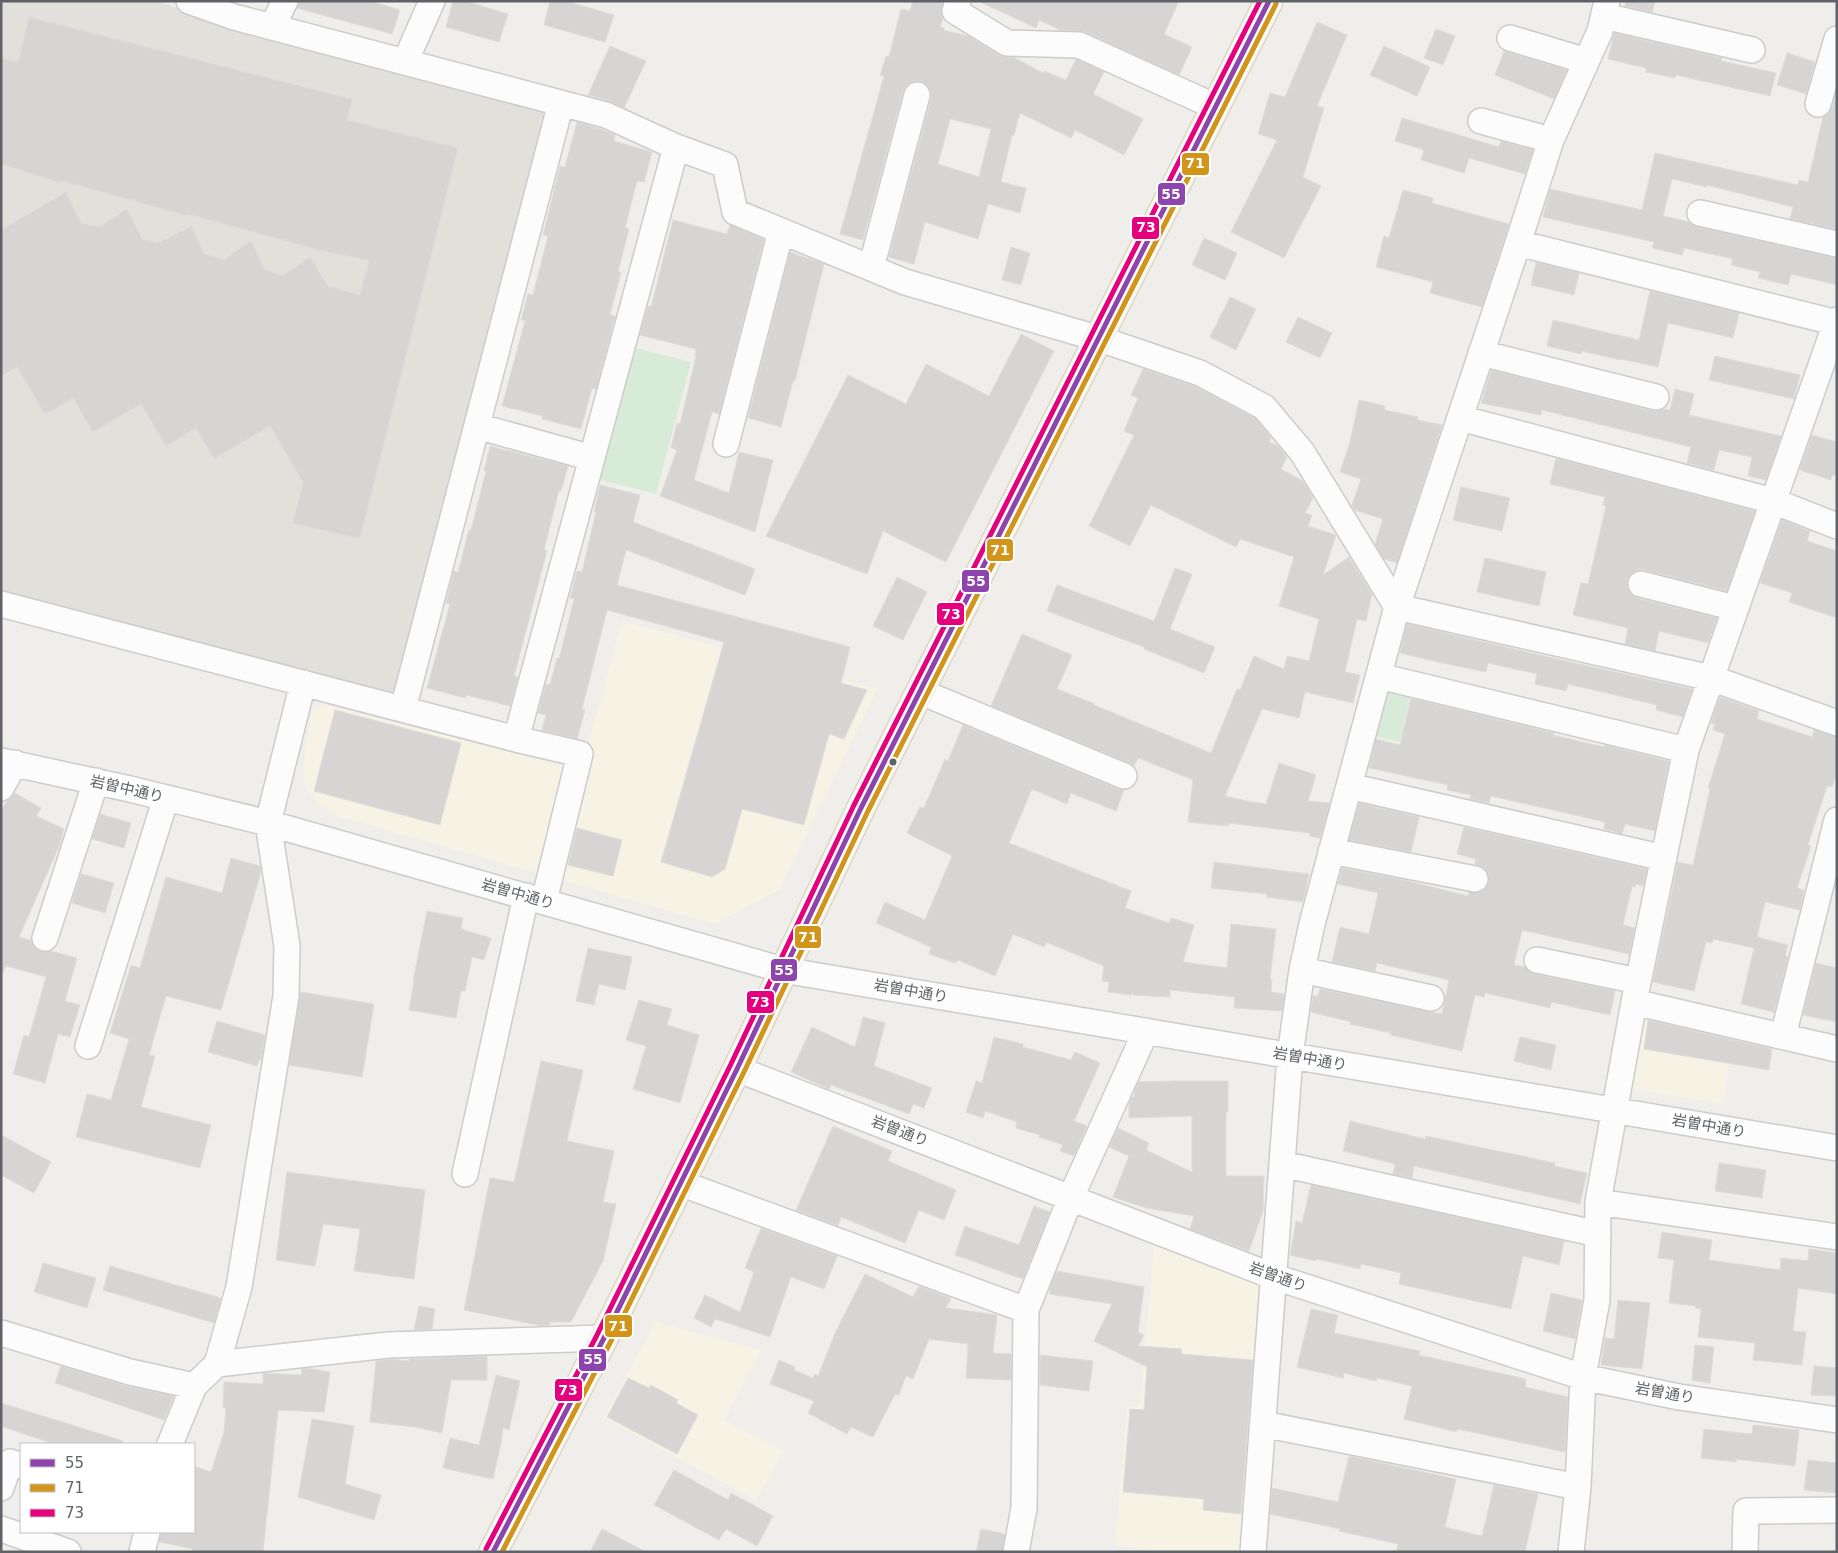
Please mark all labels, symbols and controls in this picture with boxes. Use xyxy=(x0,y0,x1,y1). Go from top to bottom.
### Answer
line badge: 71 xyxy=(1181,152,1210,176)
text: 71 xyxy=(1185,155,1205,171)
line badge: 55 xyxy=(1157,182,1186,206)
text: 55 xyxy=(1161,186,1181,202)
line badge: 73 xyxy=(1131,216,1160,240)
text: 73 xyxy=(1136,219,1156,235)
line badge: 71 xyxy=(986,538,1014,562)
text: 71 xyxy=(990,542,1010,558)
line badge: 55 xyxy=(961,569,990,593)
text: 55 xyxy=(966,573,986,589)
line badge: 73 xyxy=(936,602,965,626)
text: 73 xyxy=(941,606,961,622)
unlabelled marker xyxy=(888,757,898,767)
street label: 岩曽中通り xyxy=(88,772,166,806)
street label: 岩曽中通り xyxy=(479,875,557,913)
line badge: 71 xyxy=(794,925,822,949)
text: 71 xyxy=(798,929,818,945)
line badge: 55 xyxy=(770,958,798,982)
text: 55 xyxy=(774,962,794,978)
street label: 岩曽中通り xyxy=(872,976,950,1006)
line badge: 73 xyxy=(746,990,775,1014)
text: 73 xyxy=(750,994,770,1010)
street label: 岩曽中通り xyxy=(1271,1044,1349,1074)
street label: 岩曽中通り xyxy=(1670,1111,1748,1141)
street label: 岩曽通り xyxy=(869,1112,931,1150)
street label: 岩曽通り xyxy=(1247,1258,1309,1296)
line badge: 71 xyxy=(604,1314,633,1338)
text: 71 xyxy=(608,1318,628,1334)
line badge: 55 xyxy=(578,1348,607,1372)
text: 55 xyxy=(583,1351,603,1367)
line badge: 73 xyxy=(554,1378,583,1402)
street label: 岩曽通り xyxy=(1634,1379,1696,1407)
text: 73 xyxy=(558,1382,578,1398)
legend xyxy=(20,1443,195,1533)
text: 55 xyxy=(65,1454,84,1472)
text: 71 xyxy=(65,1479,84,1497)
text: 73 xyxy=(65,1504,84,1522)

